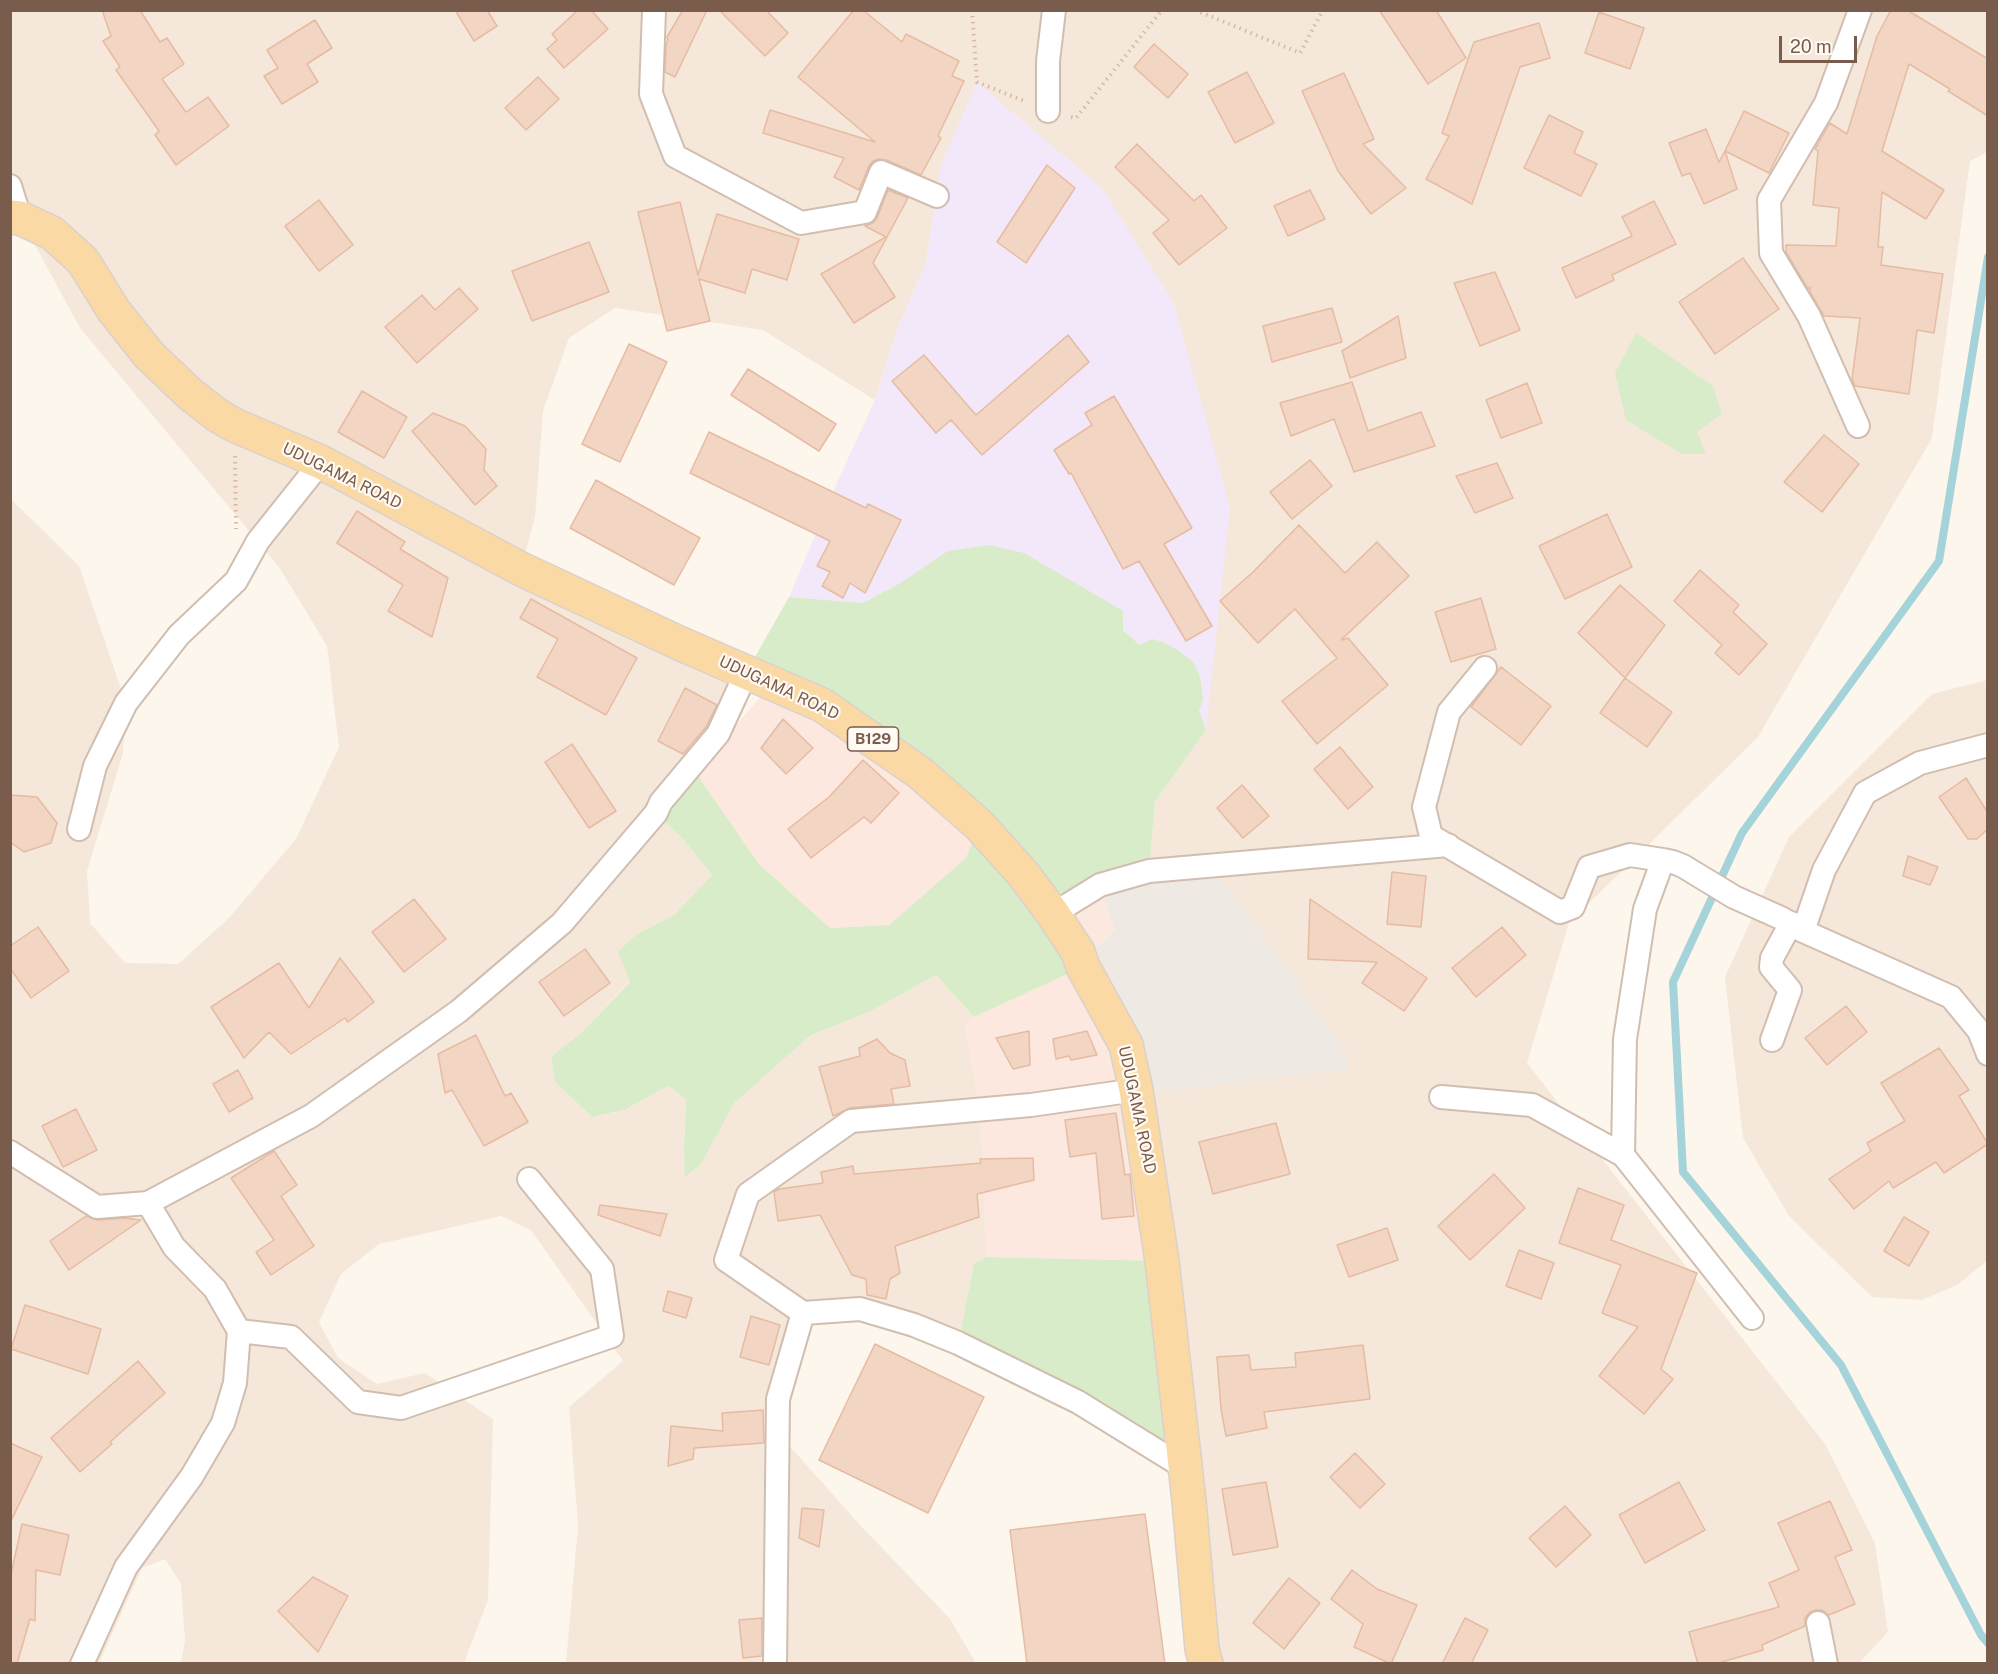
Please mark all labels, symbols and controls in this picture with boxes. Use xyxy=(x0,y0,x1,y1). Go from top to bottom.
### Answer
scale bar xyxy=(1782,24,1860,62)
text: 20 m xyxy=(1790,36,1832,57)
street label: UDUGAMA ROAD xyxy=(279,439,405,513)
street label: UDUGAMA ROAD xyxy=(716,652,842,724)
road number: B129 xyxy=(848,727,898,751)
street label: UDUGAMA ROAD xyxy=(1114,1044,1160,1176)

